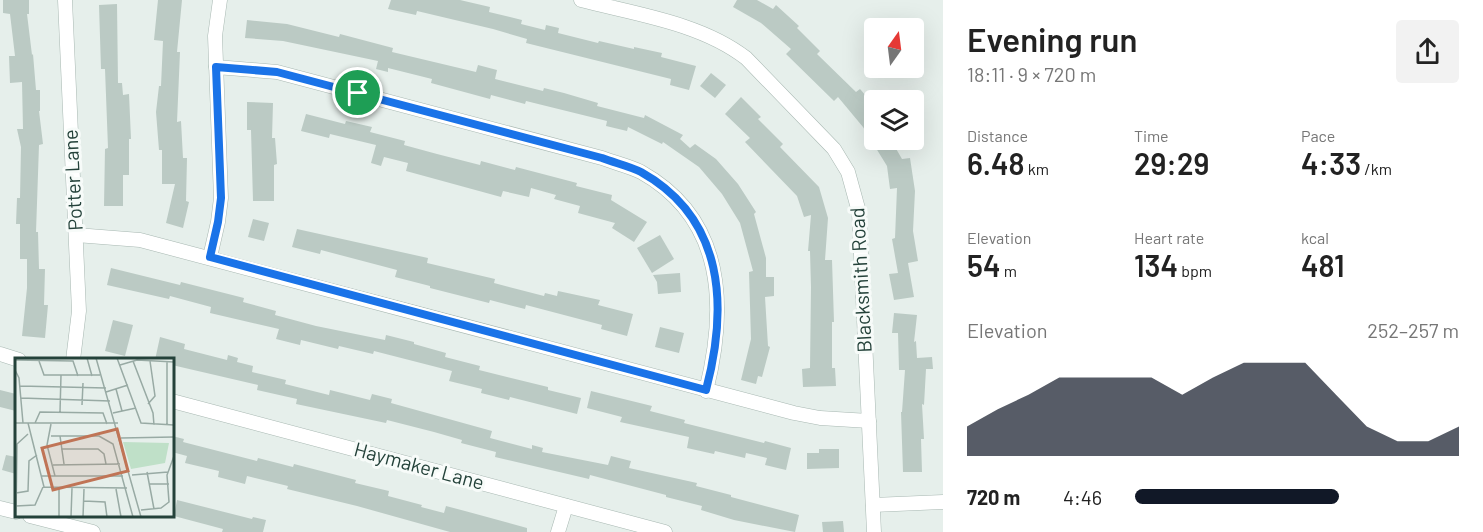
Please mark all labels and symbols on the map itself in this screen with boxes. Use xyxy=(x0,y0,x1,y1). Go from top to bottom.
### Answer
north arrow xyxy=(864,18,924,78)
pin xyxy=(332,67,383,118)
street label: Potter Lane xyxy=(57,129,87,231)
street label: Blacksmith Road xyxy=(844,207,876,353)
inset map xyxy=(15,358,174,517)
street label: Haymaker Lane xyxy=(352,436,487,494)

